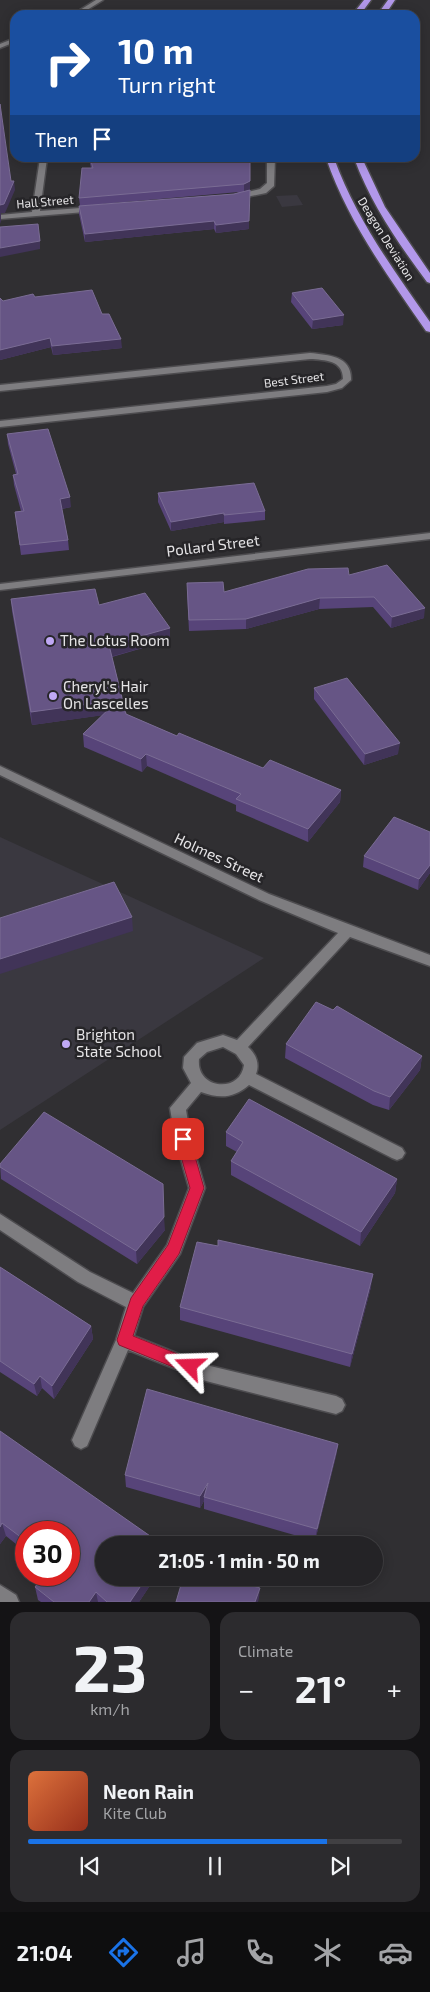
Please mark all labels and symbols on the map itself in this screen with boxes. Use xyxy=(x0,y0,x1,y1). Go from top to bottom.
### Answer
street label: Hall Street xyxy=(16,191,75,210)
street label: Deagon Deviation xyxy=(356,194,418,283)
street label: Best Street xyxy=(263,368,325,390)
street label: Pollard Street xyxy=(165,530,261,560)
place label: The Lotus Room xyxy=(60,631,170,649)
marker: The Lotus Room xyxy=(44,635,56,647)
place label: Cheryl's Hair On Lascelles xyxy=(63,677,149,712)
marker: Cheryl's Hair On Lascelles xyxy=(47,690,59,702)
street label: Holmes Street xyxy=(172,828,267,886)
place label: Brighton State School xyxy=(76,1025,162,1060)
marker: Brighton State School xyxy=(60,1038,72,1050)
pin xyxy=(162,1118,204,1160)
position arrow xyxy=(163,1339,215,1391)
speed limit sign: 30 xyxy=(15,1521,80,1586)

